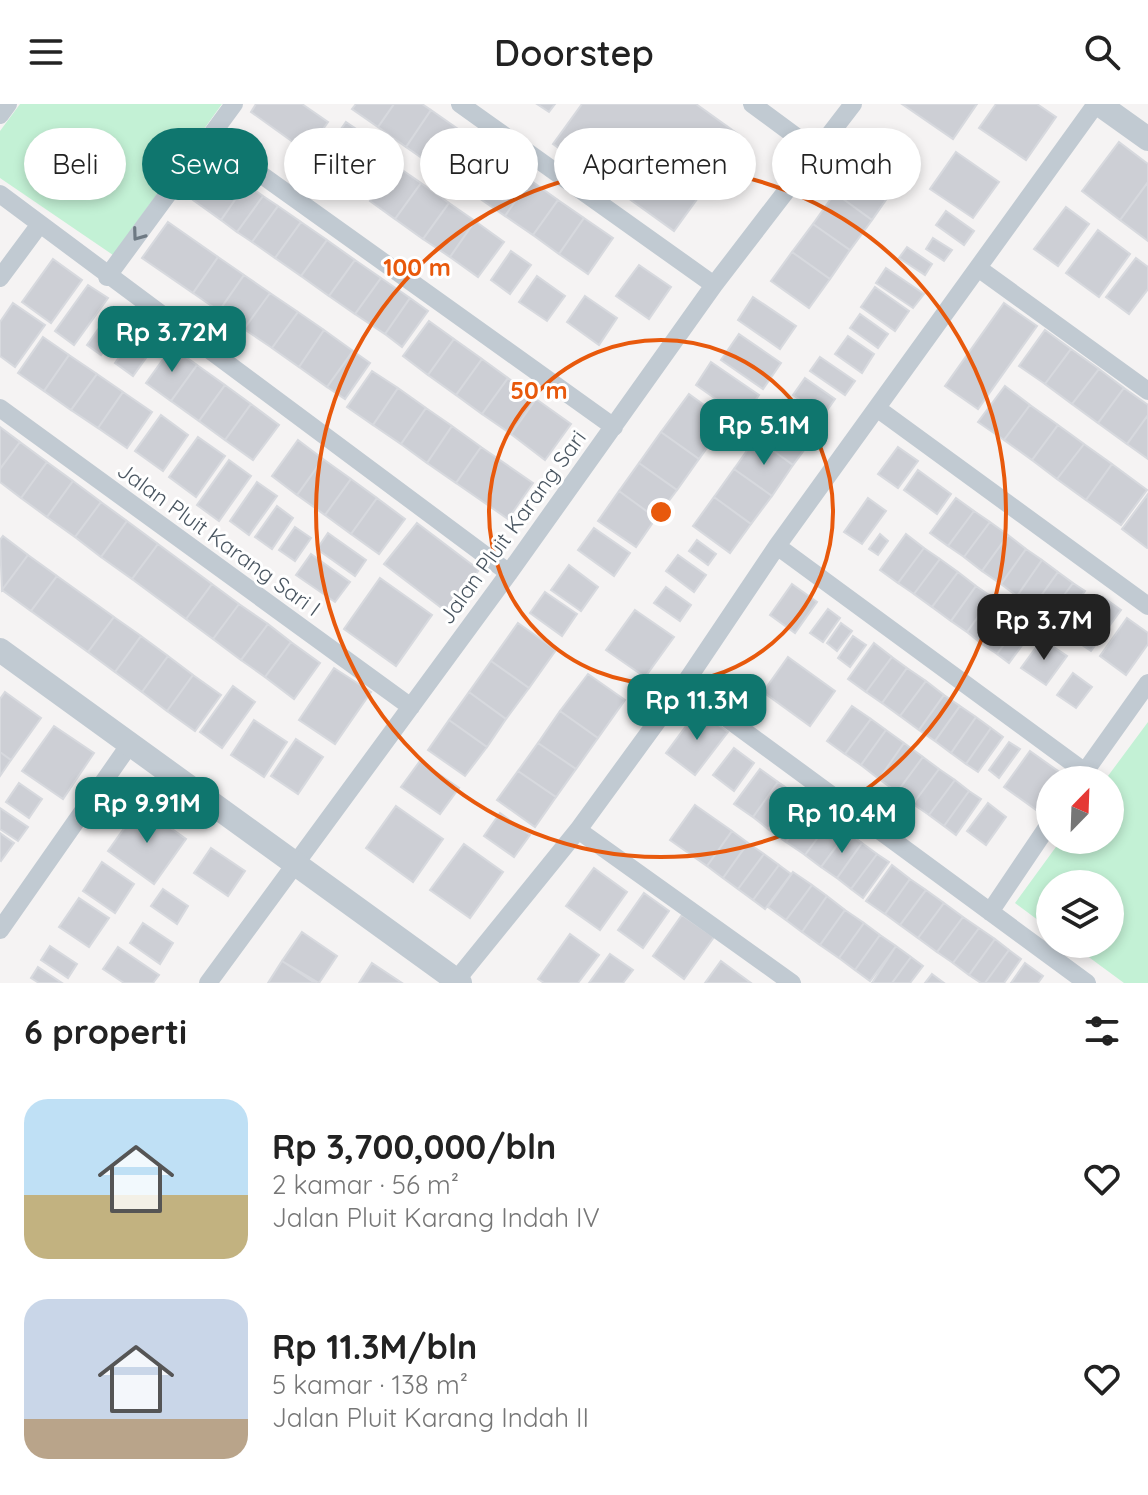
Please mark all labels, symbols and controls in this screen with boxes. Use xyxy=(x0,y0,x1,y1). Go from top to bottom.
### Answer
icon: menu xyxy=(24,30,68,74)
text: Doorstep xyxy=(494,30,654,75)
icon: search xyxy=(1080,30,1124,74)
chip: Beli xyxy=(24,128,126,200)
chip: Sewa xyxy=(142,128,268,200)
chip: Filter xyxy=(284,128,404,200)
chip: Baru xyxy=(420,128,538,200)
chip: Apartemen xyxy=(554,128,756,200)
chip: Rumah xyxy=(772,128,921,200)
one-way arrow xyxy=(134,226,148,241)
text: 100 m xyxy=(383,252,451,282)
pin: Rp 3.72M xyxy=(89,306,255,374)
text: Rp 3.72M xyxy=(116,315,228,348)
text: 50 m xyxy=(510,375,568,405)
pin: Rp 5.1M xyxy=(690,399,838,467)
text: Rp 5.1M xyxy=(718,408,810,441)
street label: Jalan Pluit Karang Sari xyxy=(432,425,592,629)
street label: Jalan Pluit Karang Sari I xyxy=(112,456,326,622)
centre of rings xyxy=(647,498,675,526)
pin: Rp 3.7M xyxy=(970,594,1118,662)
text: Rp 3.7M xyxy=(995,603,1093,636)
pin: Rp 11.3M xyxy=(614,674,780,742)
text: Rp 11.3M xyxy=(645,683,749,716)
north arrow xyxy=(1036,766,1124,854)
map controls xyxy=(1036,766,1124,958)
pin: Rp 9.91M xyxy=(64,777,230,845)
text: Rp 9.91M xyxy=(93,786,201,819)
pin: Rp 10.4M xyxy=(759,787,925,855)
text: Rp 10.4M xyxy=(787,796,897,829)
button: layers xyxy=(1036,870,1124,958)
icon: filters xyxy=(1080,1009,1124,1053)
text: 6 properti xyxy=(24,1010,187,1053)
text: Rp 3,700,000/bln xyxy=(272,1125,556,1168)
icon: home xyxy=(88,1131,184,1227)
icon: heart xyxy=(1080,1157,1124,1201)
text: 2 kamar · 56 m² xyxy=(272,1168,459,1201)
text: Jalan Pluit Karang Indah IV xyxy=(272,1201,600,1234)
text: Rp 11.3M/bln xyxy=(272,1325,477,1368)
icon: home xyxy=(88,1331,184,1427)
icon: heart xyxy=(1080,1357,1124,1401)
text: 5 kamar · 138 m² xyxy=(272,1368,468,1401)
text: Jalan Pluit Karang Indah II xyxy=(272,1401,589,1434)

